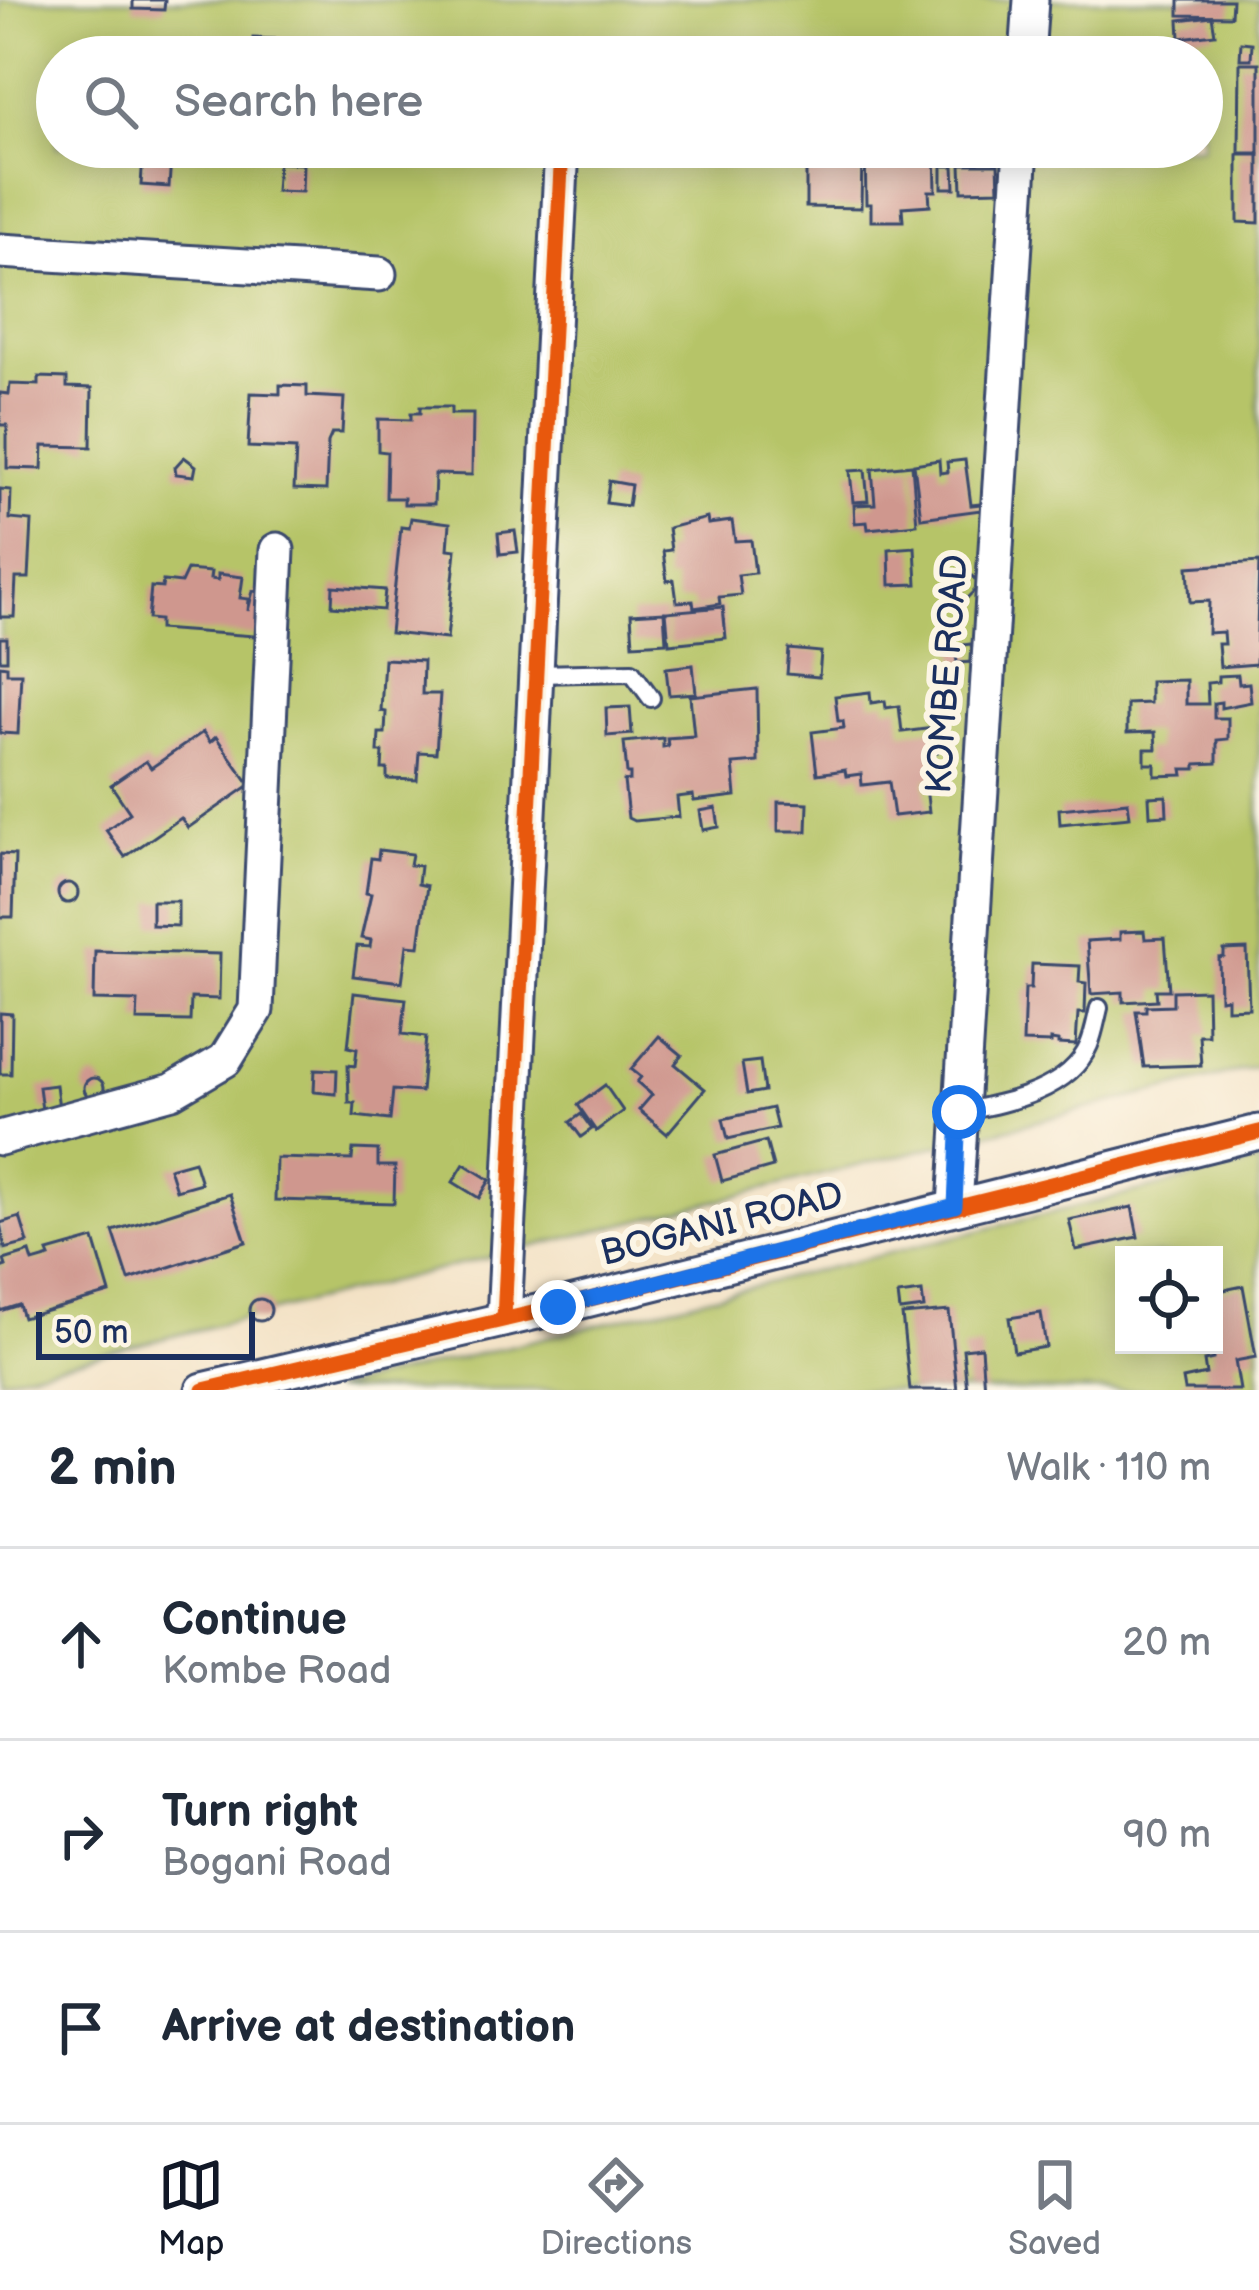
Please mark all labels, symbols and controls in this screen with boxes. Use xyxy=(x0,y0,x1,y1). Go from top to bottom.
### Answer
search box xyxy=(36,36,1223,168)
icon: search xyxy=(78,69,144,135)
text: Search here xyxy=(174,75,423,130)
street label: KOMBE ROAD xyxy=(918,553,978,795)
route start xyxy=(932,1085,986,1139)
street label: BOGANI ROAD xyxy=(596,1174,848,1276)
map controls xyxy=(1115,1246,1223,1354)
button: locate xyxy=(1115,1246,1223,1354)
route end xyxy=(531,1280,585,1334)
scale bar xyxy=(36,1306,255,1359)
text: 50 m xyxy=(54,1313,129,1353)
text: 2 min xyxy=(48,1438,177,1499)
text: Walk · 110 m xyxy=(1006,1445,1211,1492)
text: Continue xyxy=(162,1593,347,1648)
icon: ahead xyxy=(48,1611,114,1677)
text: 20 m xyxy=(1122,1620,1211,1667)
text: Kombe Road xyxy=(162,1648,391,1695)
text: Turn right xyxy=(162,1785,358,1840)
icon: right xyxy=(48,1803,114,1869)
text: 90 m xyxy=(1123,1812,1211,1859)
text: Bogani Road xyxy=(162,1840,391,1887)
icon: arrive xyxy=(48,1995,114,2061)
text: Arrive at destination xyxy=(162,2000,575,2055)
tab: Map xyxy=(158,2152,224,2264)
tab: Directions xyxy=(541,2152,692,2264)
tab: Saved xyxy=(1008,2152,1101,2264)

